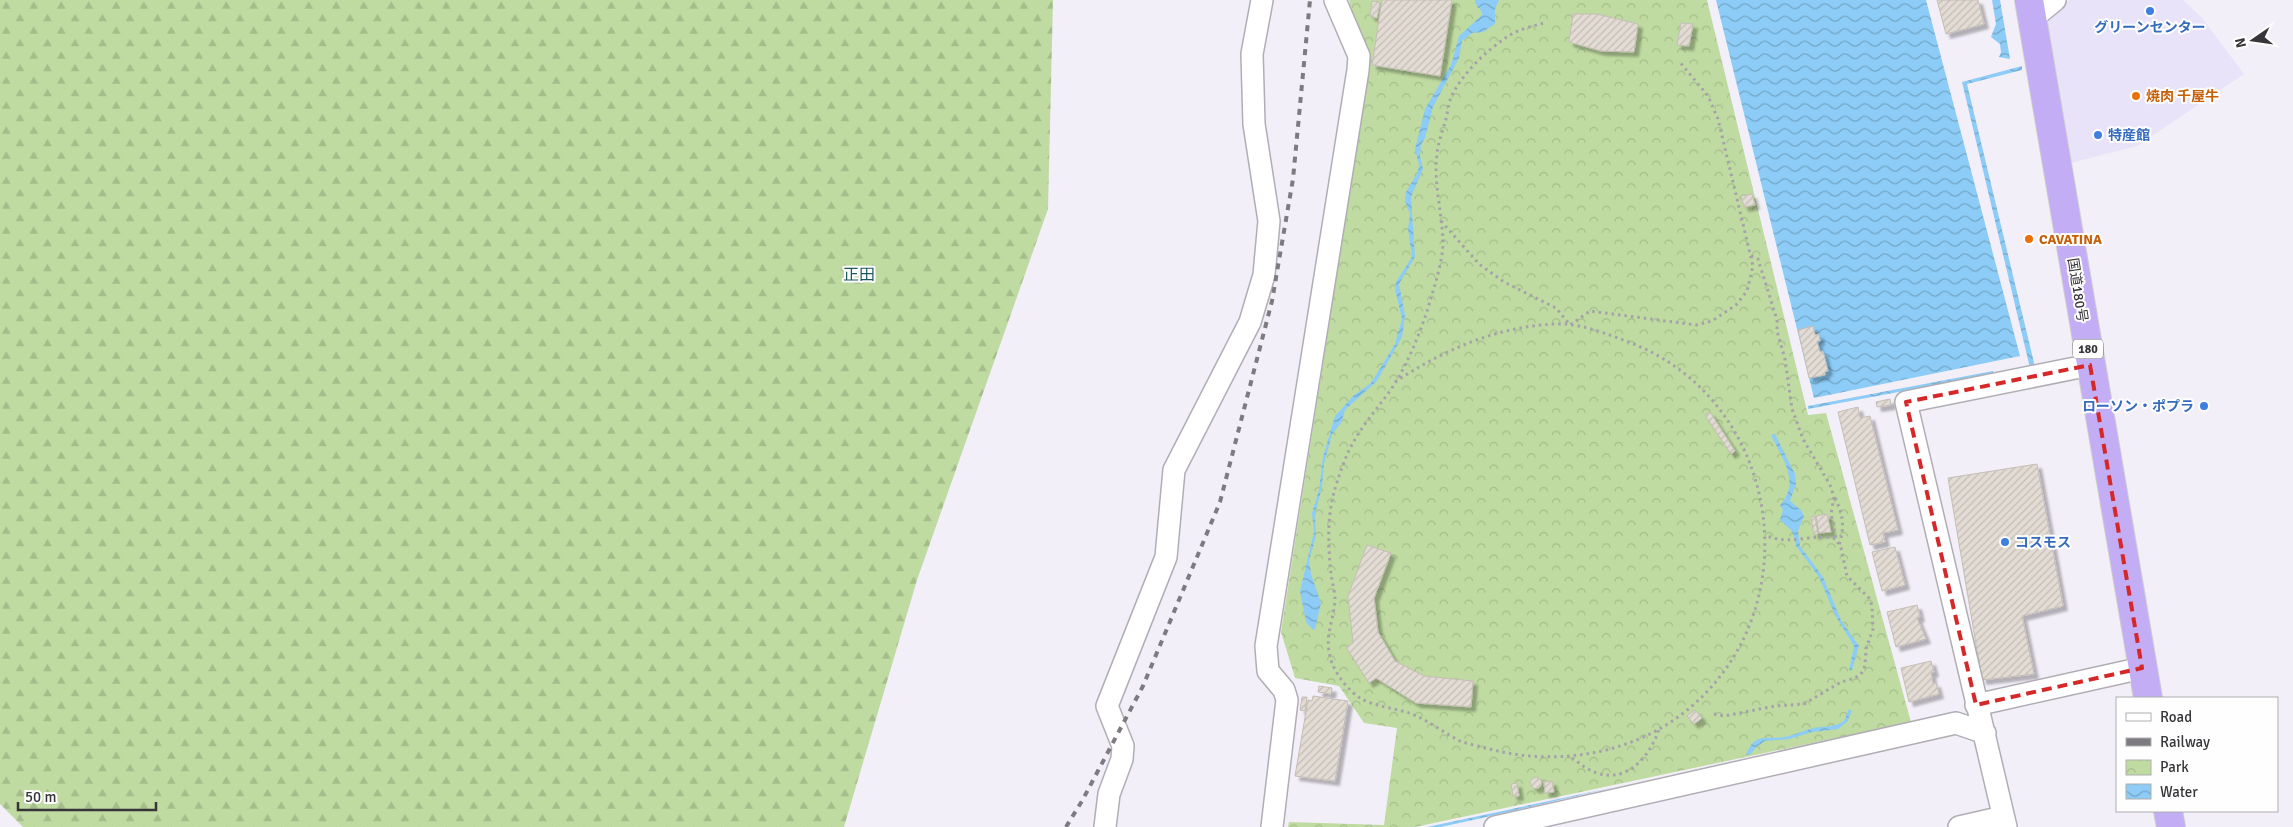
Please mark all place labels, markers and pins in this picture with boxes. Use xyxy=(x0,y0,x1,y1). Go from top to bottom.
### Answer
marker: グリーンセンター xyxy=(2144,5,2156,17)
place label: グリーンセンター xyxy=(2094,19,2206,36)
place label: 焼肉 千屋牛 xyxy=(2146,88,2219,105)
marker: 焼肉 千屋牛 xyxy=(2130,90,2142,102)
place label: 特産館 xyxy=(2108,127,2150,144)
marker: 特産館 xyxy=(2092,129,2104,141)
place label: CAVATINA xyxy=(2039,231,2102,248)
marker: CAVATINA xyxy=(2023,233,2035,245)
place label: ローソン・ポプラ xyxy=(2082,398,2194,415)
marker: ローソン・ポプラ xyxy=(2198,400,2210,412)
place label: コスモス xyxy=(2015,534,2071,551)
marker: コスモス xyxy=(1999,536,2011,548)

